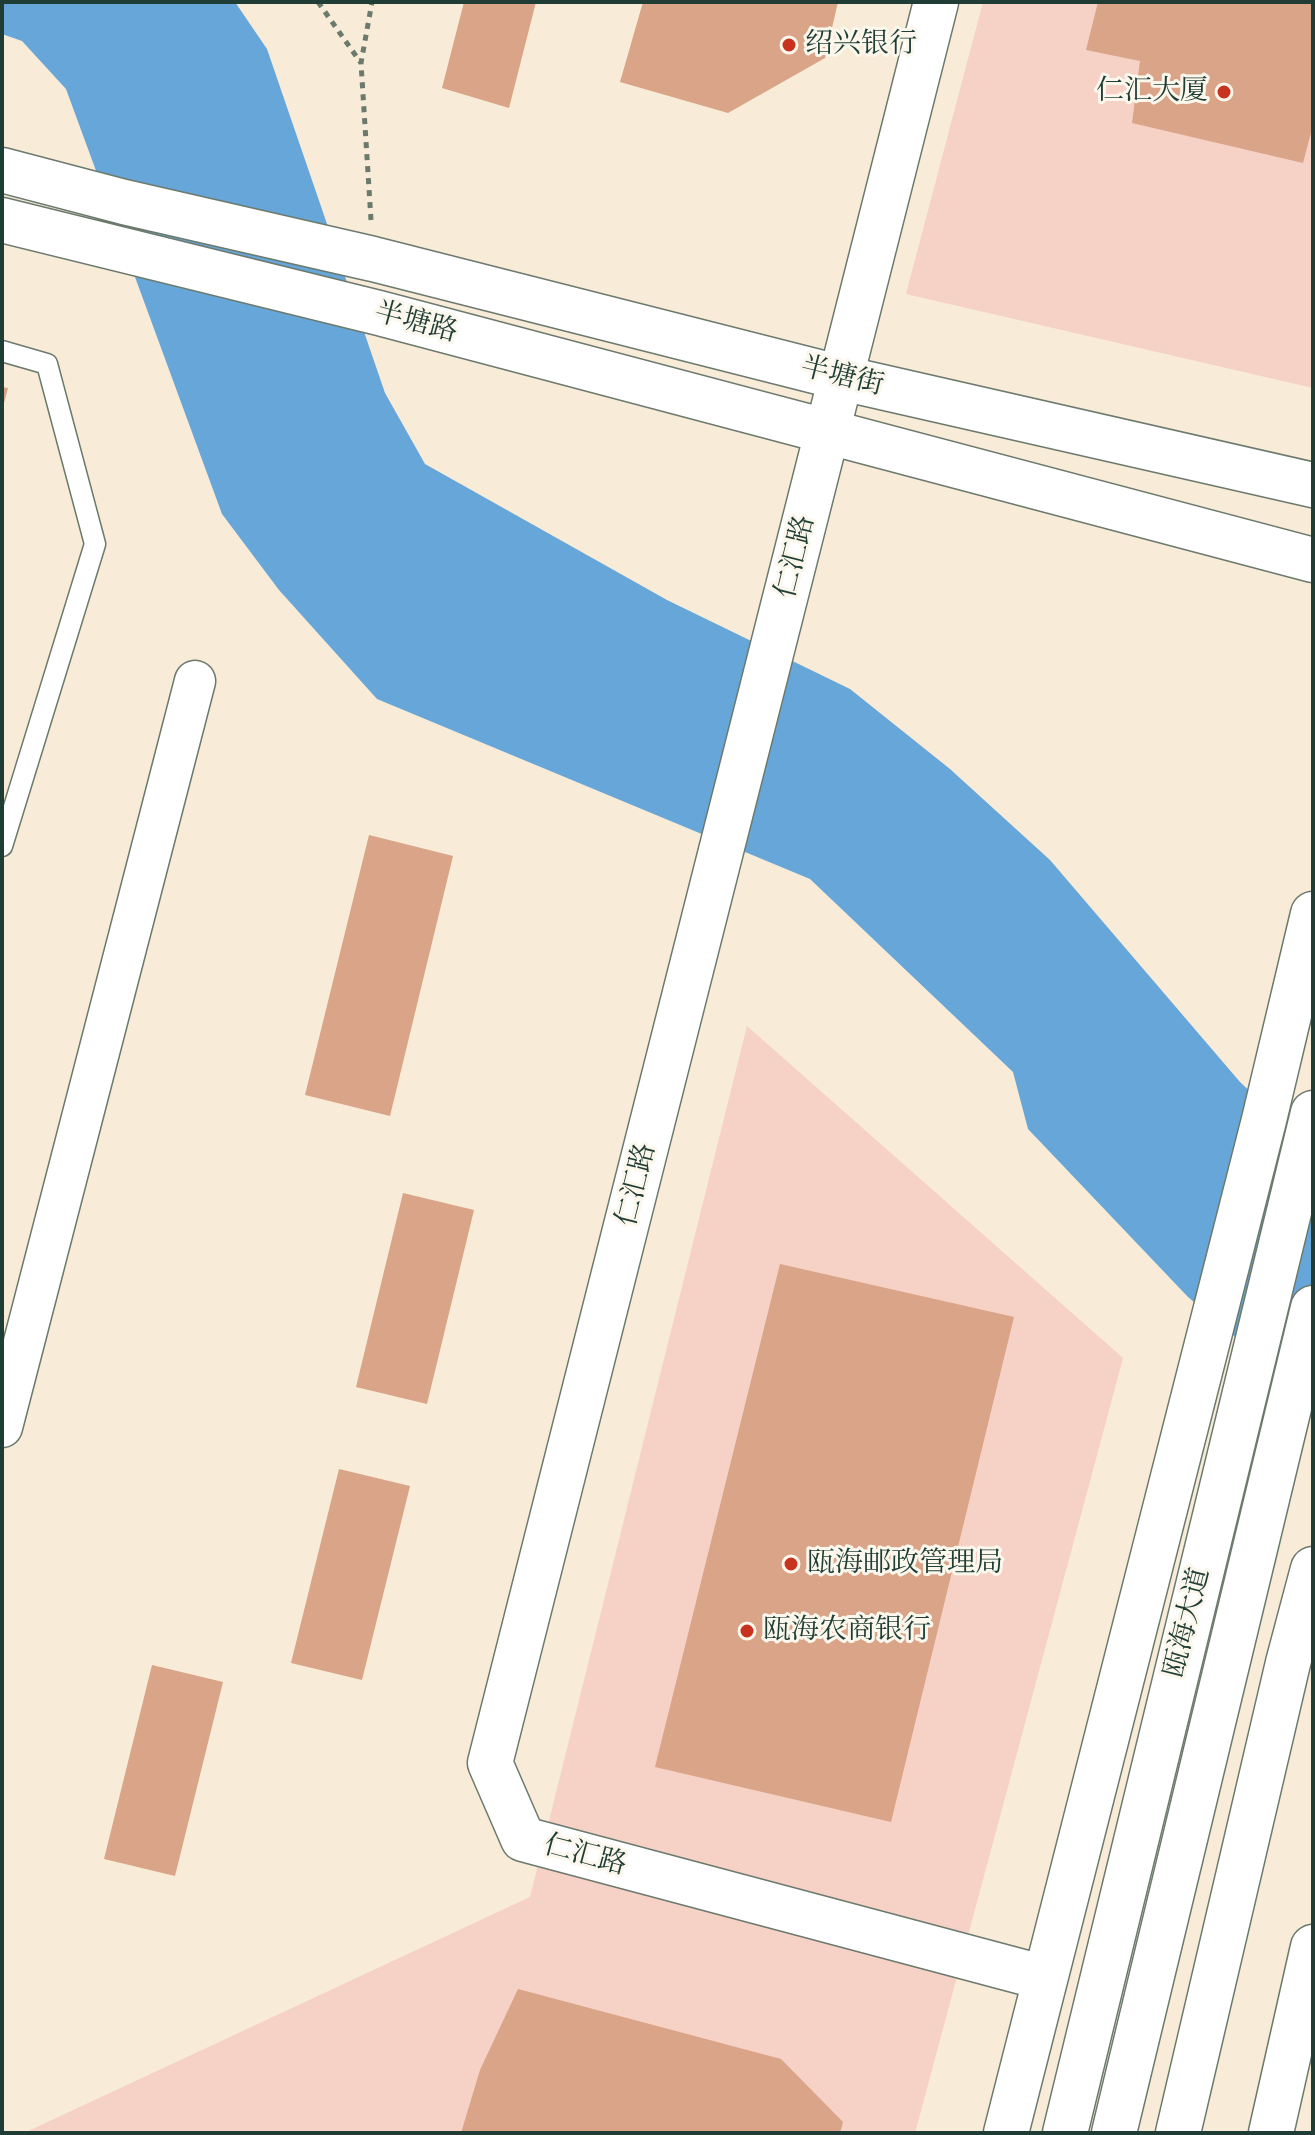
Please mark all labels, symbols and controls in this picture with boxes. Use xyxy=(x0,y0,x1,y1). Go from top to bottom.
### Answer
place label: 绍兴银行 xyxy=(805,28,917,62)
marker: 绍兴银行 xyxy=(780,36,798,54)
place label: 仁汇大厦 xyxy=(1096,75,1208,109)
marker: 仁汇大厦 xyxy=(1215,83,1233,101)
street label: 半塘路 xyxy=(371,296,461,350)
street label: 半塘街 xyxy=(797,351,887,403)
street label: 仁汇路 xyxy=(770,512,822,602)
street label: 仁汇路 xyxy=(611,1140,663,1230)
place label: 瓯海邮政管理局 xyxy=(807,1547,1003,1581)
marker: 瓯海邮政管理局 xyxy=(782,1555,800,1573)
street label: 瓯海大道 xyxy=(1158,1565,1218,1681)
place label: 瓯海农商银行 xyxy=(763,1614,931,1648)
marker: 瓯海农商银行 xyxy=(738,1622,756,1640)
street label: 仁汇路 xyxy=(540,1829,630,1883)

